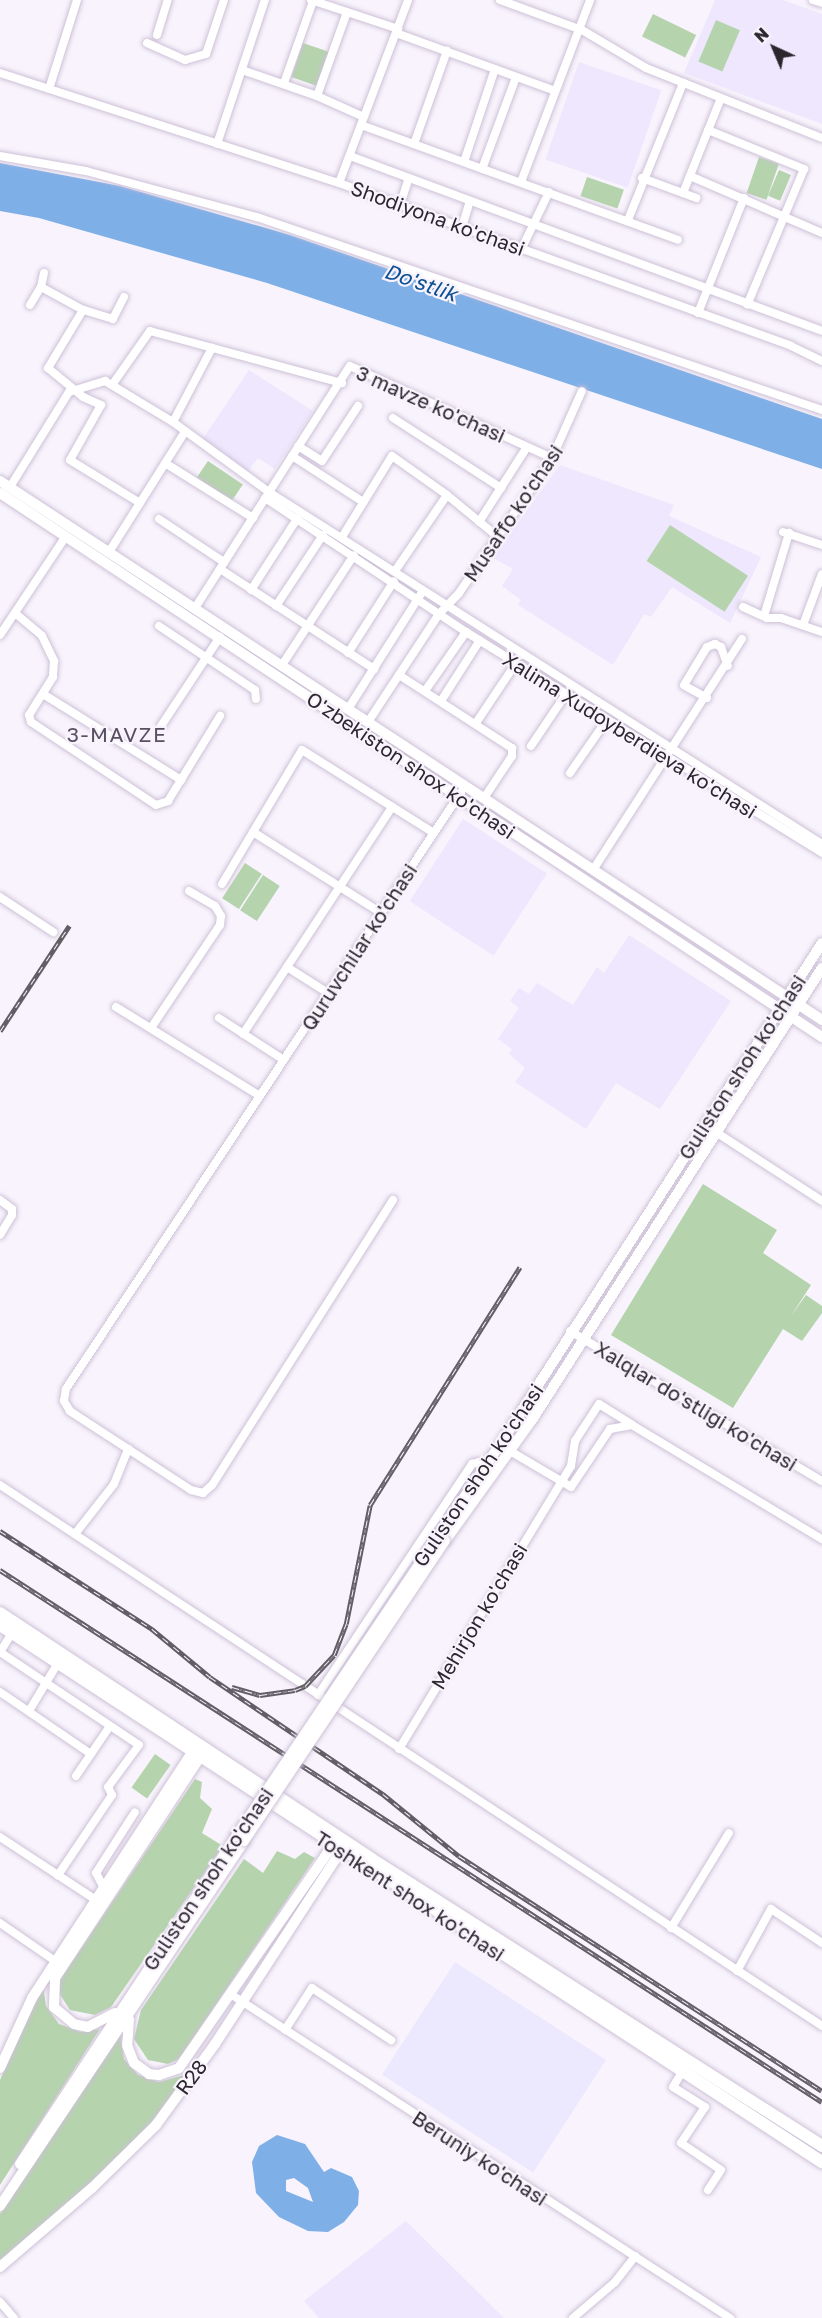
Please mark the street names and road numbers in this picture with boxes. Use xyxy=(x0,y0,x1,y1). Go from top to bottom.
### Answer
street label: Shodiyona ko'chasi xyxy=(348,175,528,261)
street label: 3 mavze ko'chasi xyxy=(353,360,509,448)
street label: Musaffo ko'chasi xyxy=(458,440,568,586)
street label: Xalima Xudoyberdieva ko'chasi xyxy=(499,647,761,823)
street label: O'zbekiston shox ko'chasi xyxy=(302,686,520,844)
street label: Quruvchilar ko'chasi xyxy=(296,859,422,1035)
street label: Guliston shoh ko'chasi xyxy=(673,970,811,1164)
street label: Xalqlar do'stligi ko'chasi xyxy=(590,1336,802,1476)
street label: Guliston shoh ko'chasi xyxy=(408,1379,548,1571)
street label: Mehirjon ko'chasi xyxy=(426,1539,532,1693)
street label: Guliston shoh ko'chasi xyxy=(138,1783,278,1975)
street label: Toshkent shox ko'chasi xyxy=(311,1826,509,1966)
street label: R28 xyxy=(170,2055,212,2099)
street label: Beruniy ko'chasi xyxy=(408,2105,552,2211)

